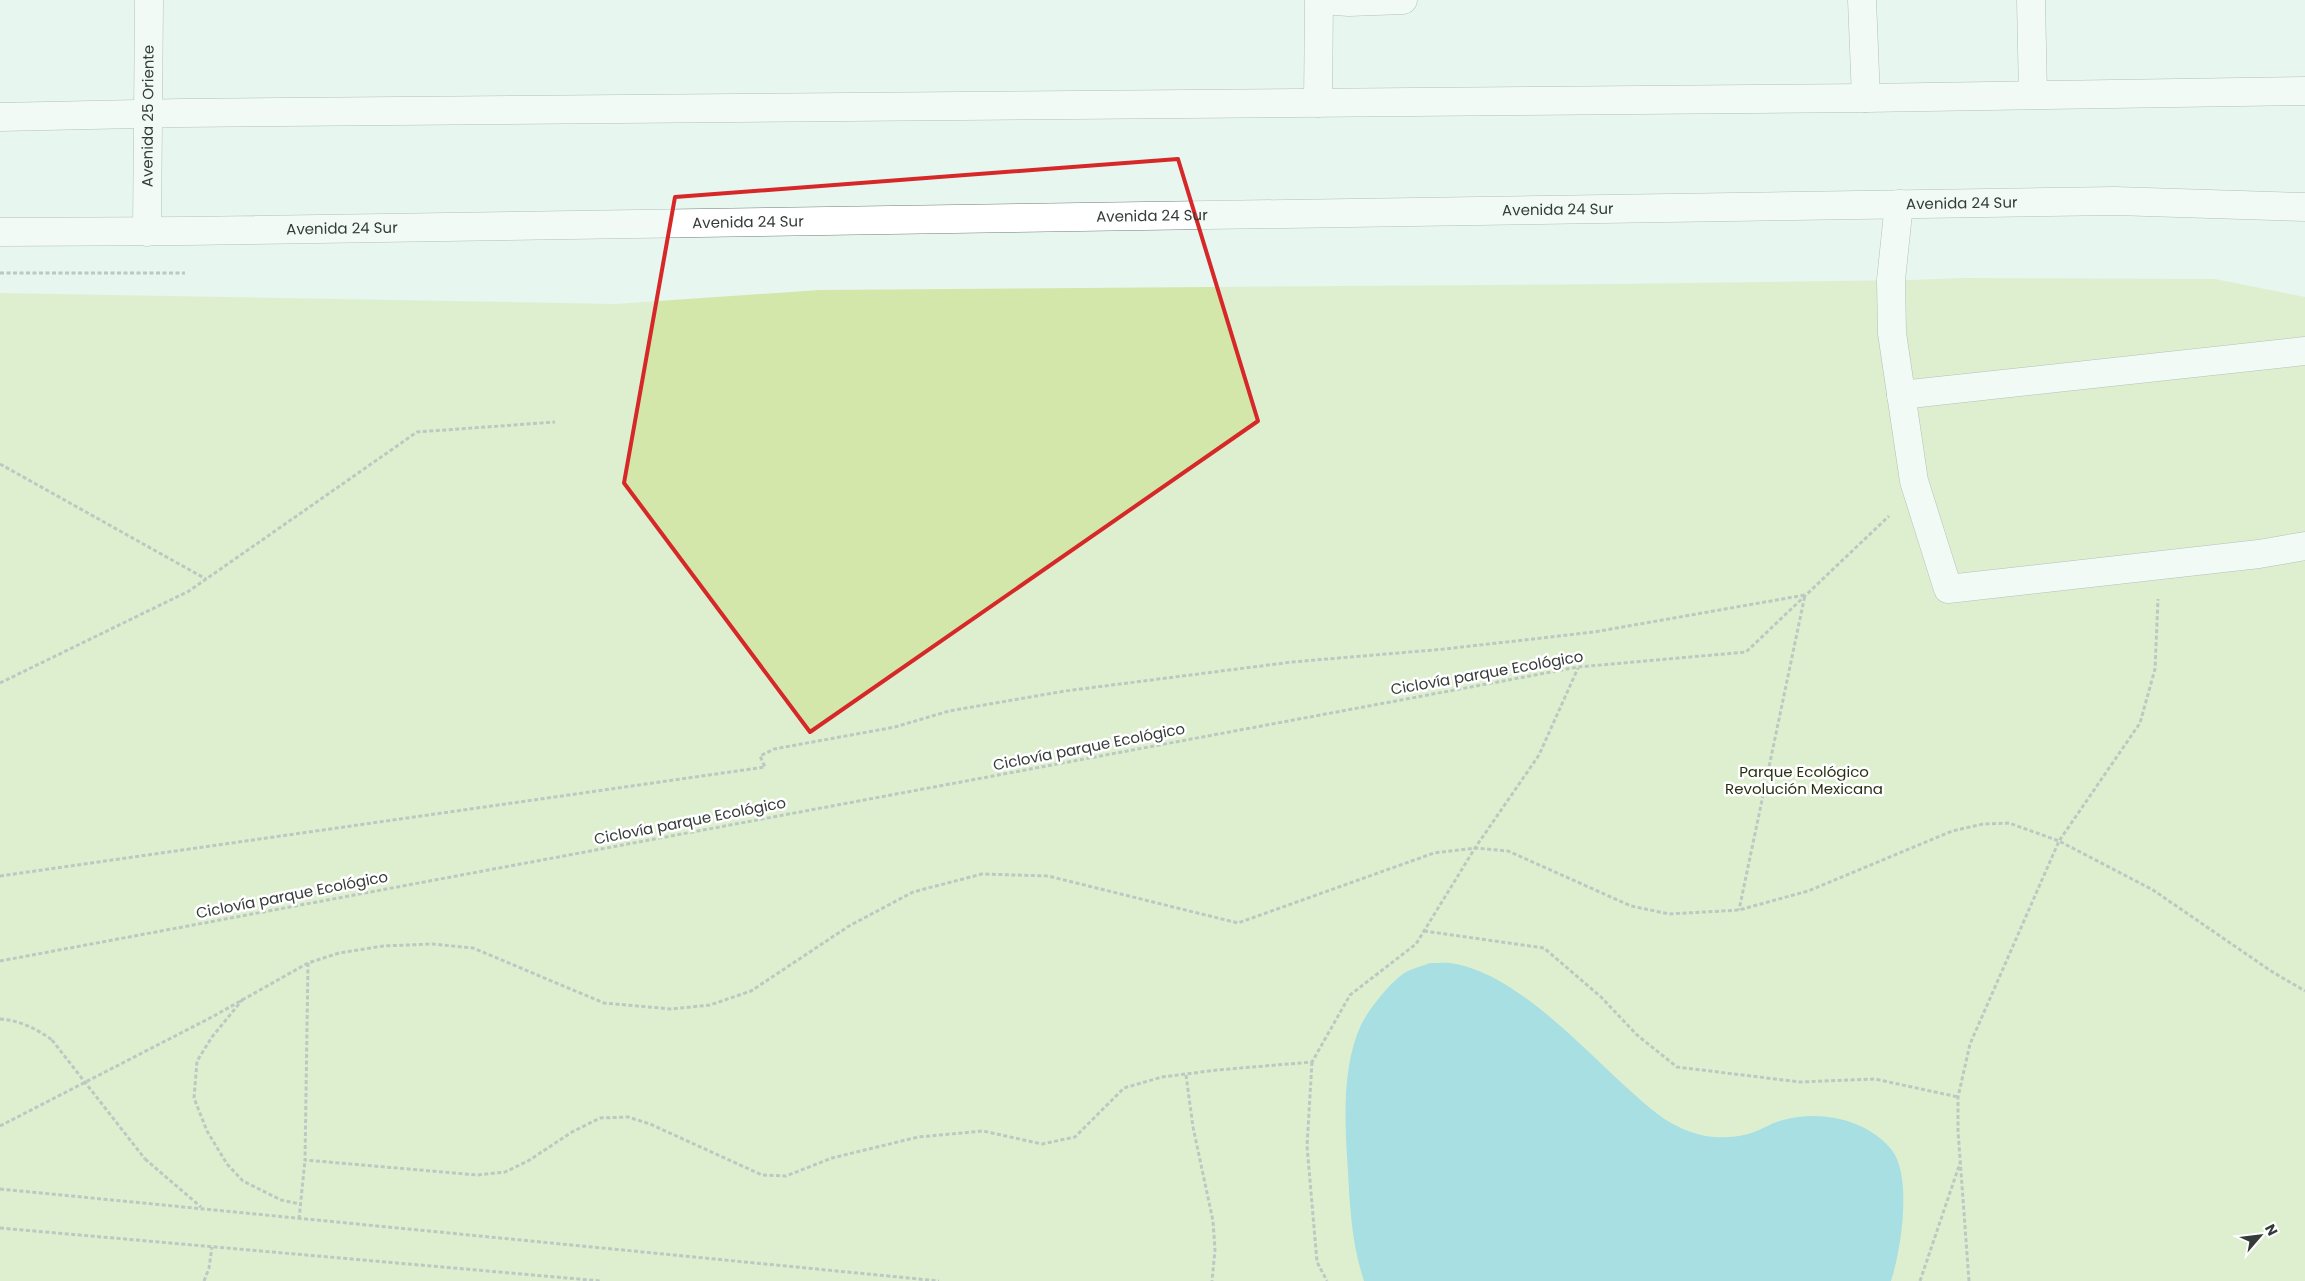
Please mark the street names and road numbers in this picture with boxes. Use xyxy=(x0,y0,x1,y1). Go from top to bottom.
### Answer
street label: Avenida 25 Oriente xyxy=(136,45,159,187)
street label: Avenida 24 Sur xyxy=(1906,192,2018,214)
street label: Avenida 24 Sur xyxy=(1502,198,1614,221)
street label: Avenida 24 Sur xyxy=(1096,204,1208,227)
street label: Avenida 24 Sur xyxy=(692,210,804,233)
street label: Avenida 24 Sur xyxy=(286,217,398,239)
street label: Ciclovía parque Ecológico xyxy=(1389,645,1585,700)
street label: Ciclovía parque Ecológico xyxy=(991,718,1187,775)
street label: Ciclovía parque Ecológico xyxy=(592,792,788,849)
street label: Ciclovía parque Ecológico xyxy=(194,866,390,923)

